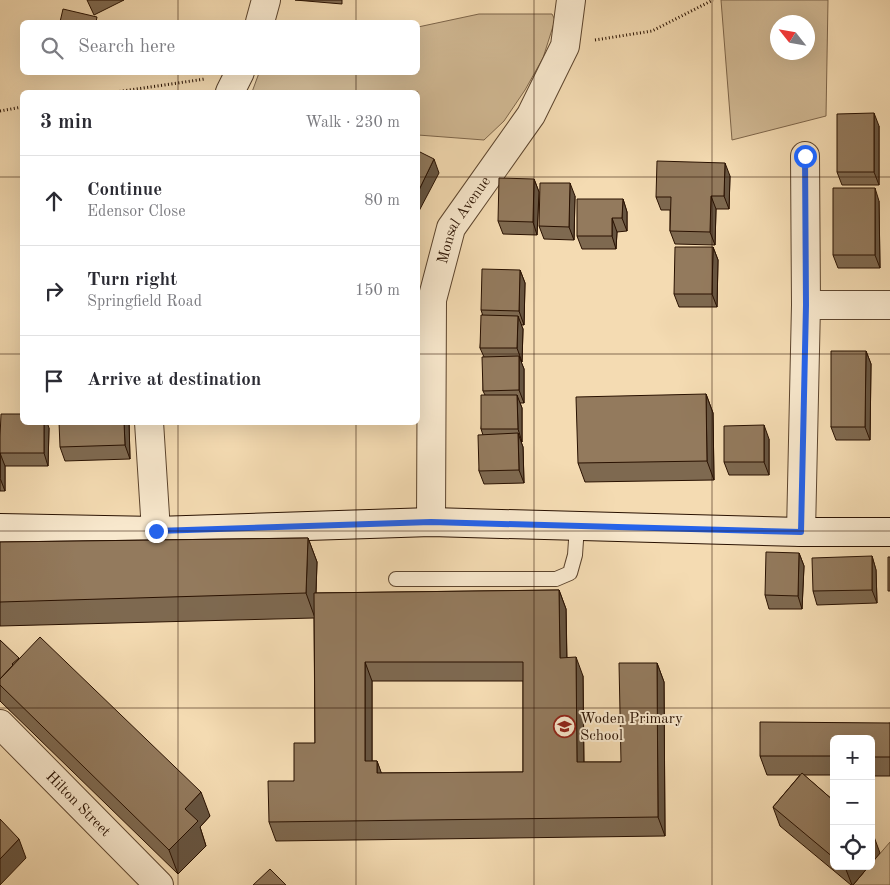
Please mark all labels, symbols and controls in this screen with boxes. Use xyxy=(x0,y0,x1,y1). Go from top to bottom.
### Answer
north arrow xyxy=(770,15,815,60)
search box xyxy=(20,20,420,75)
icon: search xyxy=(38,34,66,62)
text: Search here xyxy=(78,38,175,57)
text: 3 min xyxy=(40,112,93,133)
text: Walk · 230 m xyxy=(305,115,400,131)
route start xyxy=(794,145,817,168)
street label: Monsal Avenue xyxy=(436,174,494,266)
text: Continue xyxy=(87,181,162,200)
icon: ahead xyxy=(40,187,68,215)
text: 80 m xyxy=(364,193,400,209)
text: Edensor Close xyxy=(87,204,186,220)
text: Turn right xyxy=(87,271,177,290)
icon: right xyxy=(40,277,68,305)
text: 150 m xyxy=(355,283,400,299)
text: Springfield Road xyxy=(87,294,202,310)
icon: arrive xyxy=(40,367,68,395)
text: Arrive at destination xyxy=(87,371,261,390)
route end xyxy=(145,520,168,543)
place label: Woden Primary School xyxy=(580,712,683,744)
school or university icon: Woden Primary School xyxy=(552,715,576,739)
map controls xyxy=(830,735,875,870)
button: + xyxy=(830,735,875,780)
street label: Hilton Street xyxy=(43,769,113,840)
button: − xyxy=(830,780,875,825)
button: locate xyxy=(830,825,875,870)

